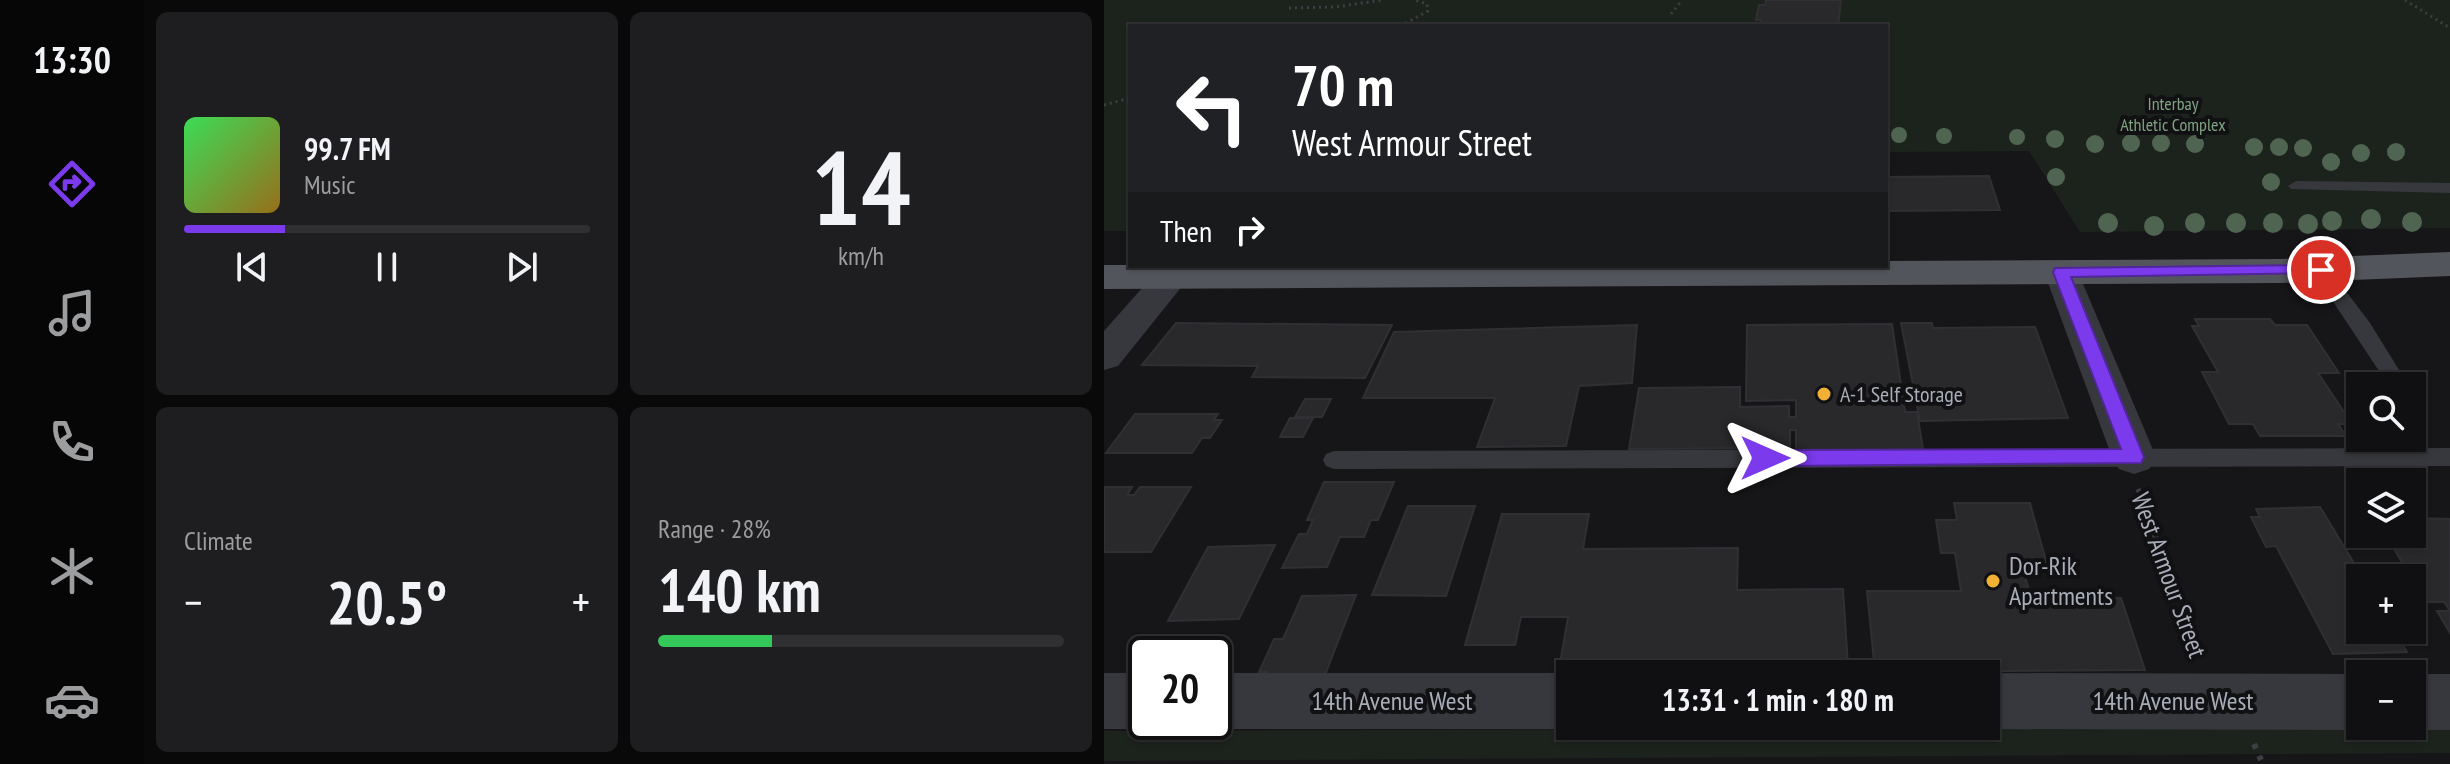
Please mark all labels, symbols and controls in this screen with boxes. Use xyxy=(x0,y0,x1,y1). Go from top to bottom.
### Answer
text: 13:30 xyxy=(33,36,111,83)
text: 70 m xyxy=(1292,49,1394,121)
icon: left xyxy=(1160,56,1264,160)
park label: Interbay Athletic Complex xyxy=(2120,92,2226,136)
text: 14 xyxy=(811,119,911,254)
text: West Armour Street xyxy=(1292,119,1532,166)
text: 99.7 FM xyxy=(304,129,391,168)
icon: directions xyxy=(44,156,100,212)
text: Music xyxy=(304,168,356,201)
icon: right xyxy=(1228,208,1272,252)
text: Then xyxy=(1160,211,1212,250)
pin xyxy=(2287,236,2355,304)
text: km/h xyxy=(838,239,884,272)
icon: previous xyxy=(230,245,274,289)
icon: pause xyxy=(365,245,409,289)
icon: next xyxy=(500,245,544,289)
icon: arrive xyxy=(2299,248,2343,292)
icon: music xyxy=(44,285,100,341)
map controls xyxy=(2346,372,2426,740)
button: search xyxy=(2346,372,2426,452)
place label: A-1 Self Storage xyxy=(1840,380,1963,408)
marker: A-1 Self Storage xyxy=(1815,385,1833,403)
icon: phone xyxy=(44,414,100,470)
position arrow xyxy=(1723,416,1807,500)
button: layers xyxy=(2346,468,2426,548)
street label: West Armour Street xyxy=(2124,488,2215,662)
text: Range · 28% xyxy=(658,512,771,545)
text: Climate xyxy=(184,524,253,557)
icon: climate xyxy=(44,543,100,599)
place label: Dor-Rik Apartments xyxy=(2009,549,2113,612)
text: 140 km xyxy=(658,551,821,629)
text: 20.5° xyxy=(327,563,447,641)
button: + xyxy=(2346,564,2426,644)
marker: Dor-Rik Apartments xyxy=(1984,572,2002,590)
text: − xyxy=(184,573,202,630)
text: + xyxy=(572,573,590,630)
speed limit sign: 20 xyxy=(1128,636,1232,740)
button: − xyxy=(2346,660,2426,740)
icon: car xyxy=(44,672,100,728)
text: 13:31 · 1 min · 180 m xyxy=(1662,680,1894,719)
street label: 14th Avenue West xyxy=(1312,684,1472,717)
street label: 14th Avenue West xyxy=(2093,684,2253,717)

